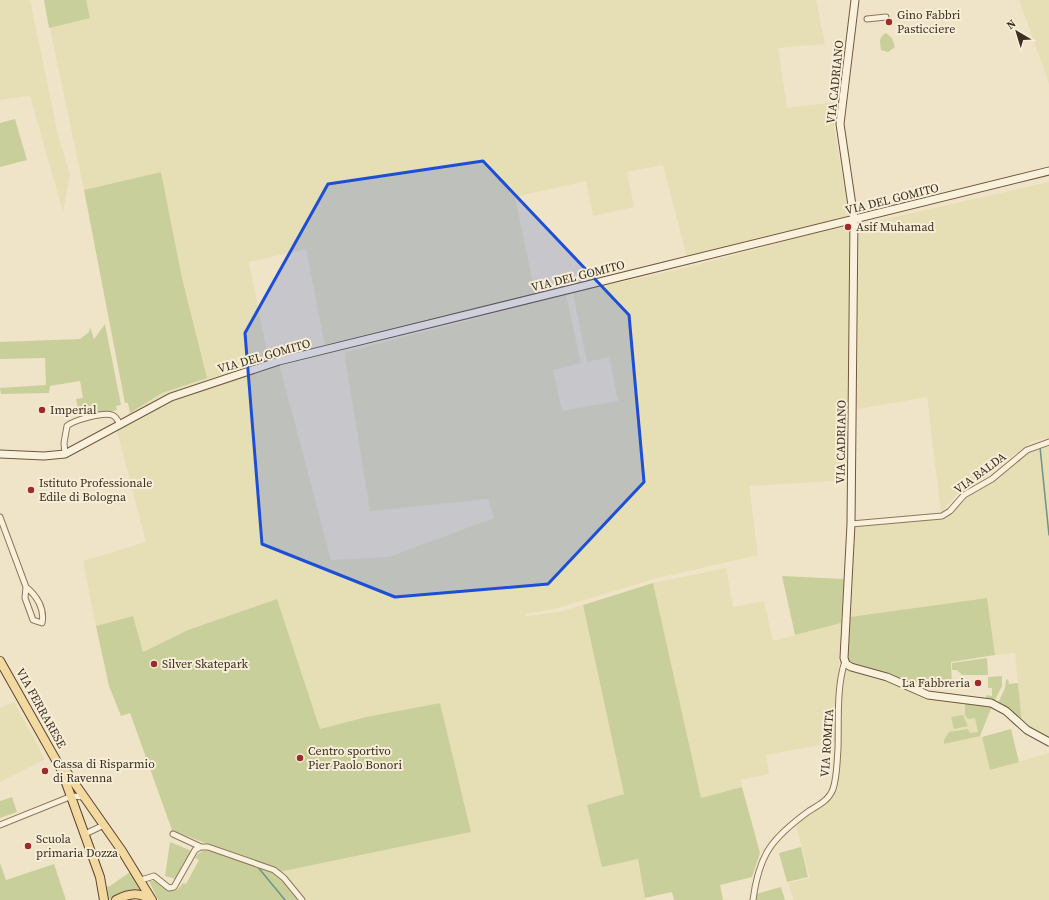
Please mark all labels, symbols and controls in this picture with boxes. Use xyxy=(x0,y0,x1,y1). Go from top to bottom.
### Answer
place label: Gino Fabbri Pasticciere xyxy=(897,7,961,37)
north arrow xyxy=(997,12,1037,52)
text: N xyxy=(1003,16,1019,33)
marker: Gino Fabbri Pasticciere xyxy=(884,17,894,27)
street label: VIA CADRIANO xyxy=(823,39,847,125)
street label: VIA DEL GOMITO xyxy=(843,180,941,218)
place label: Asif Muhamad xyxy=(856,219,935,235)
marker: Asif Muhamad xyxy=(843,222,853,232)
street label: VIA DEL GOMITO xyxy=(529,257,627,295)
street label: VIA DEL GOMITO xyxy=(216,335,312,377)
street label: VIA CADRIANO xyxy=(832,400,850,484)
place label: Imperial xyxy=(50,402,97,418)
marker: Imperial xyxy=(37,405,47,415)
street label: VIA BALDA xyxy=(951,449,1009,497)
place label: Istituto Professionale Edile di Bologna xyxy=(39,475,152,505)
marker: Istituto Professionale Edile di Bologna xyxy=(26,485,36,495)
place label: Silver Skatepark xyxy=(162,656,249,672)
marker: Silver Skatepark xyxy=(149,659,159,669)
street label: VIA FERRARESE xyxy=(12,665,70,751)
place label: La Fabbreria xyxy=(902,675,971,691)
marker: La Fabbreria xyxy=(973,678,983,688)
street label: VIA ROMITA xyxy=(817,708,837,778)
place label: Centro sportivo Pier Paolo Bonori xyxy=(308,743,402,773)
marker: Centro sportivo Pier Paolo Bonori xyxy=(295,753,305,763)
place label: Cassa di Risparmio di Ravenna xyxy=(53,756,155,786)
marker: Cassa di Risparmio di Ravenna xyxy=(40,766,50,776)
place label: Scuola primaria Dozza xyxy=(36,831,119,861)
marker: Scuola primaria Dozza xyxy=(23,841,33,851)

